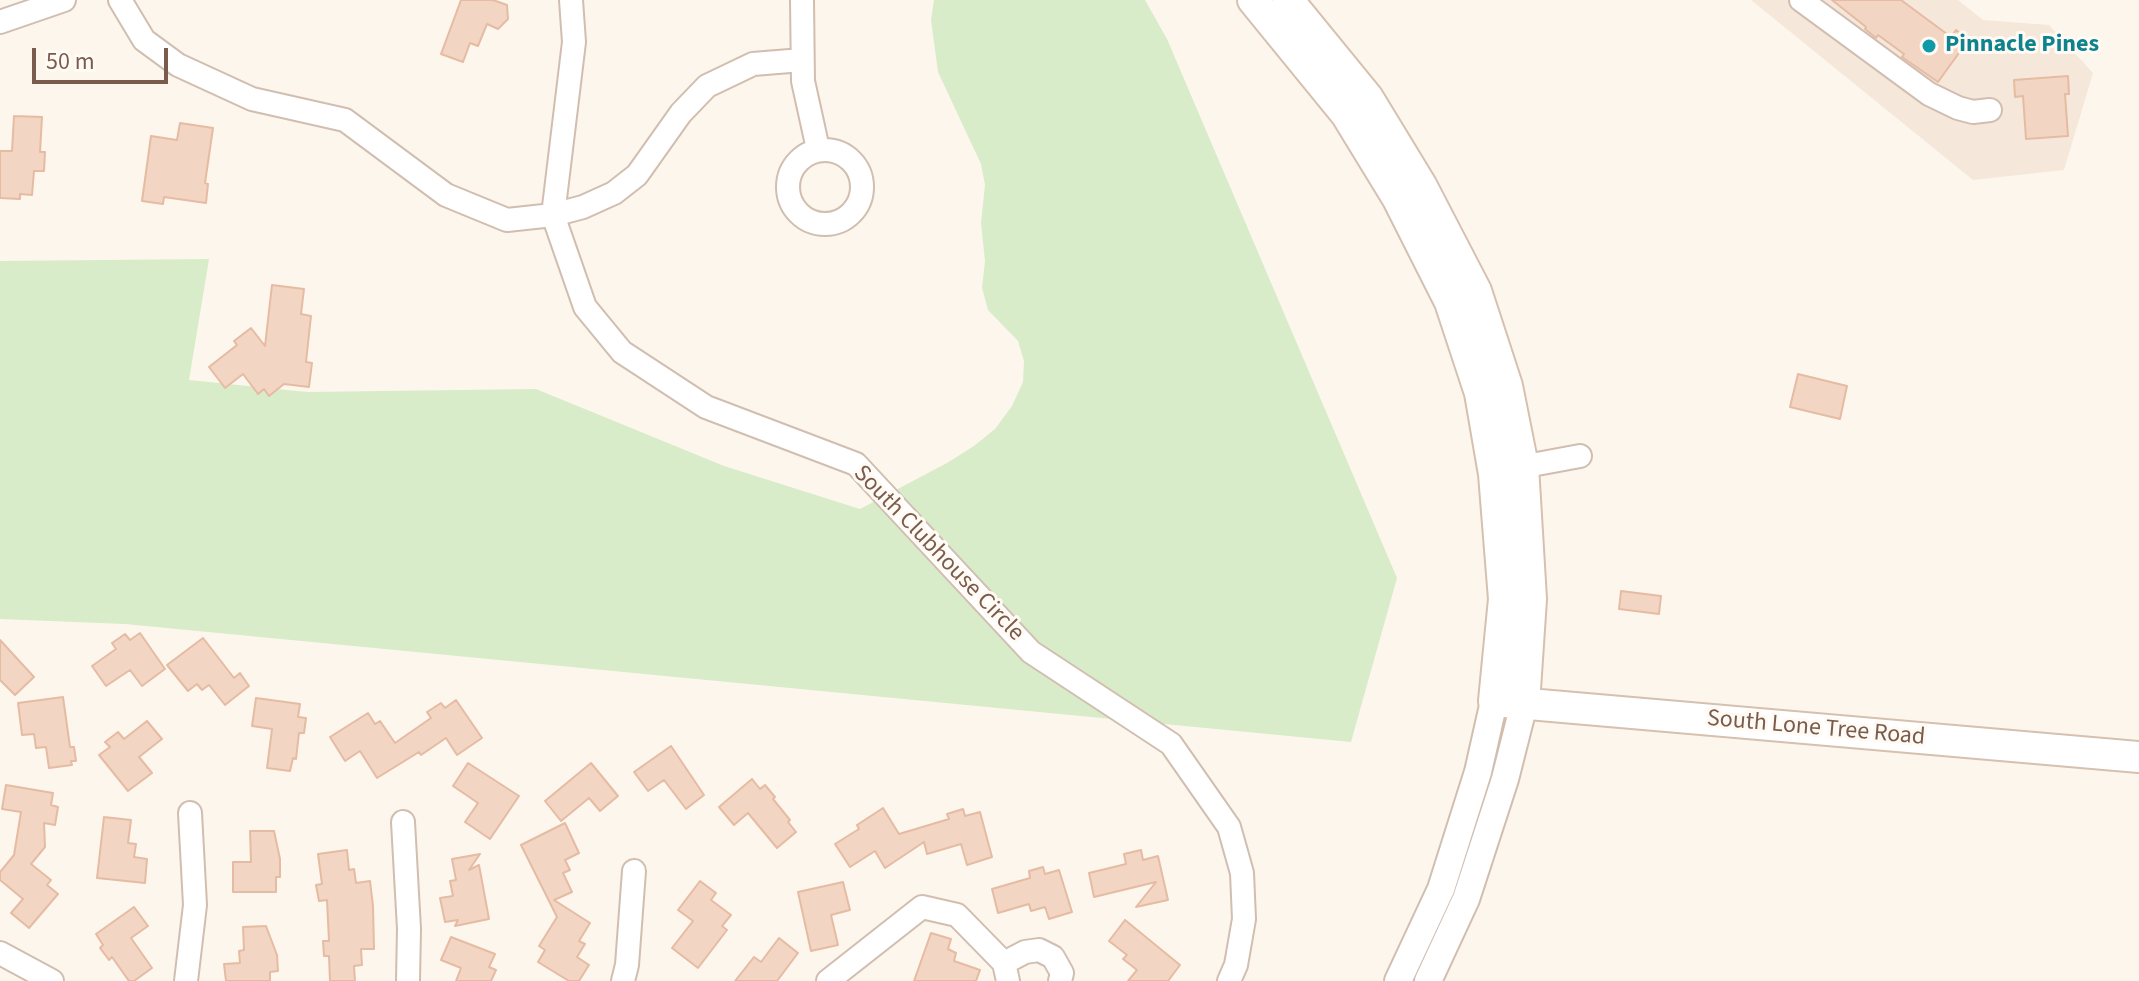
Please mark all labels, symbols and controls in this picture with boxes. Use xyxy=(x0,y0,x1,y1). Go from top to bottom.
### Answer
scale bar xyxy=(36,32,172,82)
place label: Pinnacle Pines xyxy=(1945,32,2099,60)
marker: Pinnacle Pines xyxy=(1920,37,1938,55)
text: 50 m xyxy=(46,44,95,79)
street label: South Clubhouse Circle xyxy=(847,460,1029,648)
street label: South Lone Tree Road xyxy=(1706,705,1926,753)

